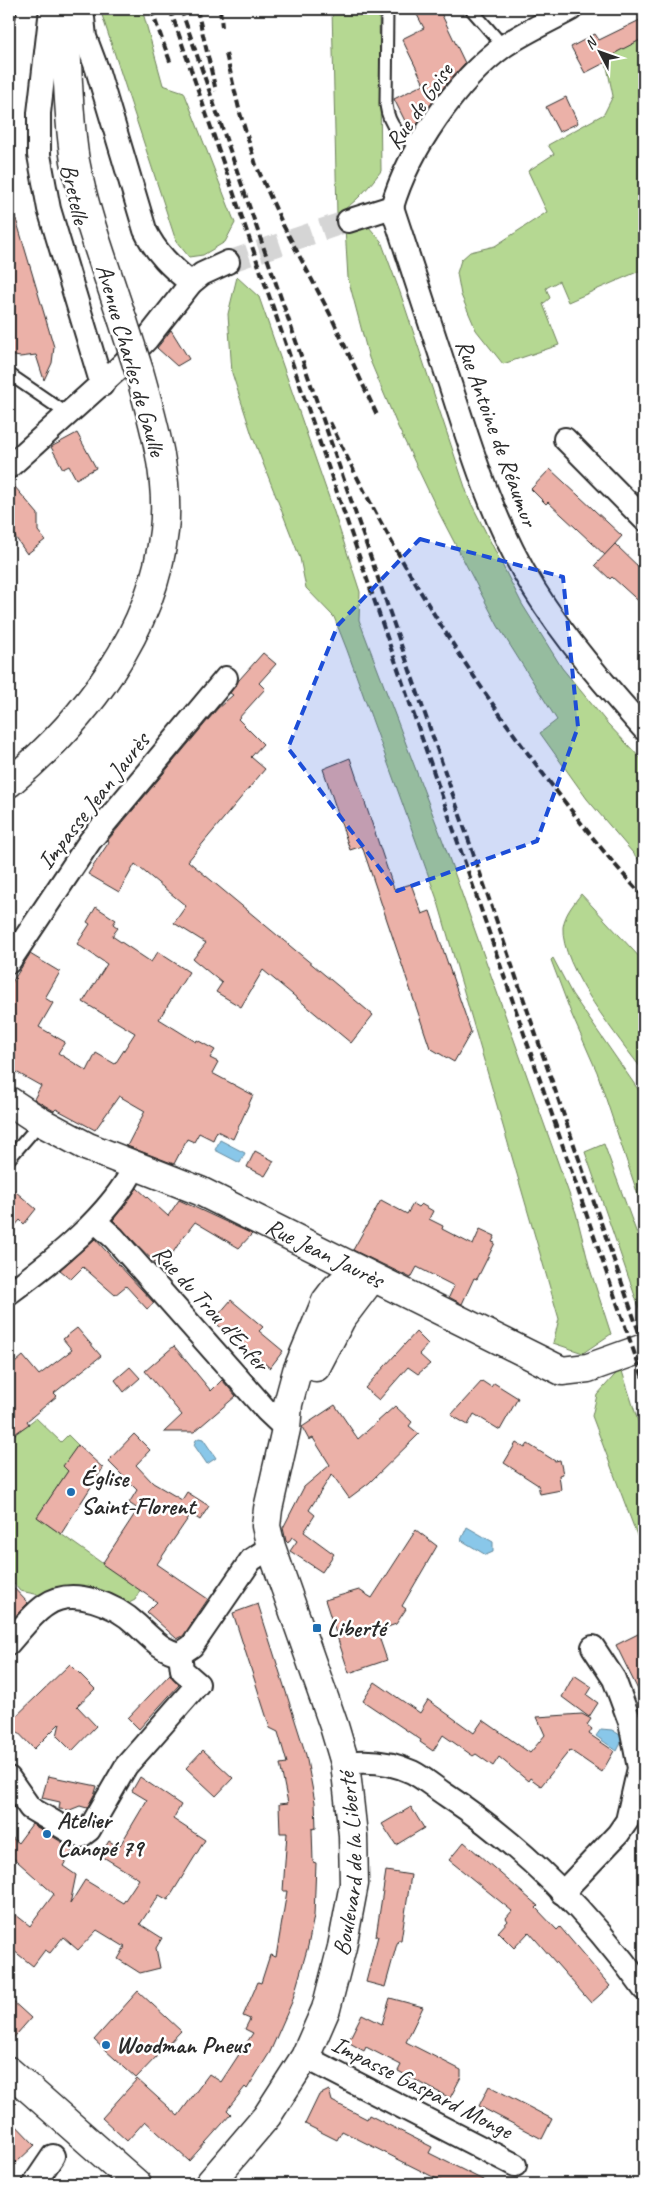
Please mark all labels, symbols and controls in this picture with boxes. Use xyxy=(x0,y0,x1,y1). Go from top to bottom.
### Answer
north arrow xyxy=(576,28,626,78)
text: N xyxy=(581,33,601,53)
street label: Rue de Goise xyxy=(379,55,461,155)
street label: Bretelle xyxy=(54,161,97,229)
street label: Avenue Charles de Gaulle xyxy=(89,261,173,461)
street label: Rue Antoine de Réaumur xyxy=(449,335,546,533)
street label: Impasse Jean Jaurès xyxy=(30,724,157,875)
street label: Rue Jean Jaurès xyxy=(261,1211,391,1296)
street label: Rue du Trou d'Enfer xyxy=(146,1239,277,1379)
place label: Église Saint-Florent xyxy=(81,1463,198,1521)
marker: Église Saint-Florent xyxy=(65,1486,77,1498)
place label: Liberté xyxy=(327,1613,389,1643)
marker: Liberté xyxy=(311,1622,323,1634)
street label: Boulevard de la Liberté xyxy=(325,1766,369,1959)
place label: Atelier Canopé 79 xyxy=(57,1805,145,1863)
marker: Atelier Canopé 79 xyxy=(41,1828,53,1840)
street label: Impasse Gaspard Monge xyxy=(327,2029,519,2146)
place label: Woodman Pneus xyxy=(116,2030,252,2060)
marker: Woodman Pneus xyxy=(100,2039,112,2051)

